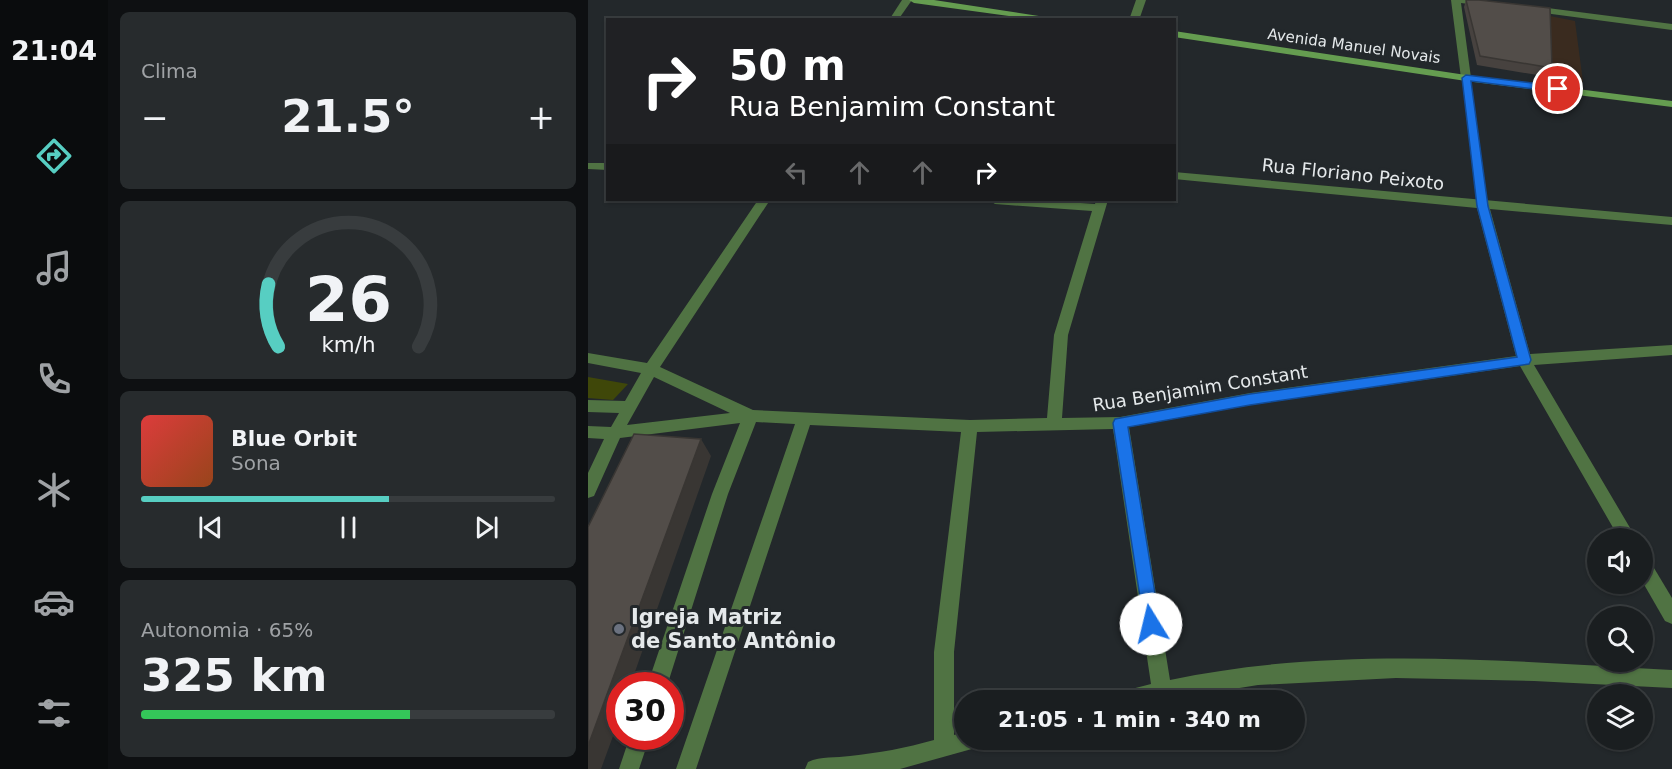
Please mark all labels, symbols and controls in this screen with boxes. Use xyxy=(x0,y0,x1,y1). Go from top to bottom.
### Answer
street label: Avenida Manuel Novais xyxy=(1266,25,1442,67)
text: 21:04 xyxy=(11,35,97,66)
text: 50 m xyxy=(729,41,846,90)
icon: right xyxy=(630,42,708,120)
text: Clima xyxy=(141,59,198,83)
pin xyxy=(1532,63,1583,114)
icon: arrive xyxy=(1541,72,1574,105)
text: 21.5° xyxy=(281,90,415,143)
text: Rua Benjamim Constant xyxy=(729,91,1055,122)
text: − xyxy=(141,98,169,137)
text: + xyxy=(527,98,555,137)
icon: directions xyxy=(33,135,75,177)
street label: Rua Floriano Peixoto xyxy=(1261,154,1445,194)
icon: left xyxy=(780,156,813,189)
icon: ahead xyxy=(843,156,876,189)
icon: ahead xyxy=(906,156,939,189)
icon: right xyxy=(969,156,1002,189)
icon: music xyxy=(33,247,75,289)
text: 26 xyxy=(305,263,391,336)
text: km/h xyxy=(321,332,375,357)
icon: phone xyxy=(33,358,75,400)
street label: Rua Benjamim Constant xyxy=(1091,361,1309,415)
text: Blue Orbit xyxy=(231,426,357,451)
text: Sona xyxy=(231,451,281,475)
icon: climate xyxy=(33,469,75,511)
icon: previous xyxy=(194,511,227,544)
icon: pause xyxy=(332,511,365,544)
icon: next xyxy=(470,511,503,544)
map controls xyxy=(1587,528,1653,750)
button: sound xyxy=(1587,528,1653,594)
icon: car xyxy=(33,581,75,623)
position arrow xyxy=(1119,592,1183,656)
place label: Igreja Matriz de Santo Antônio xyxy=(631,605,836,653)
button: search xyxy=(1587,606,1653,672)
text: Autonomia · 65% xyxy=(141,618,313,642)
marker: Igreja Matriz de Santo Antônio xyxy=(612,622,626,636)
text: 325 km xyxy=(141,649,327,702)
speed limit sign: 30 xyxy=(606,672,684,750)
button: layers xyxy=(1587,684,1653,750)
icon: filters xyxy=(33,692,75,734)
text: 21:05 · 1 min · 340 m xyxy=(998,707,1261,732)

